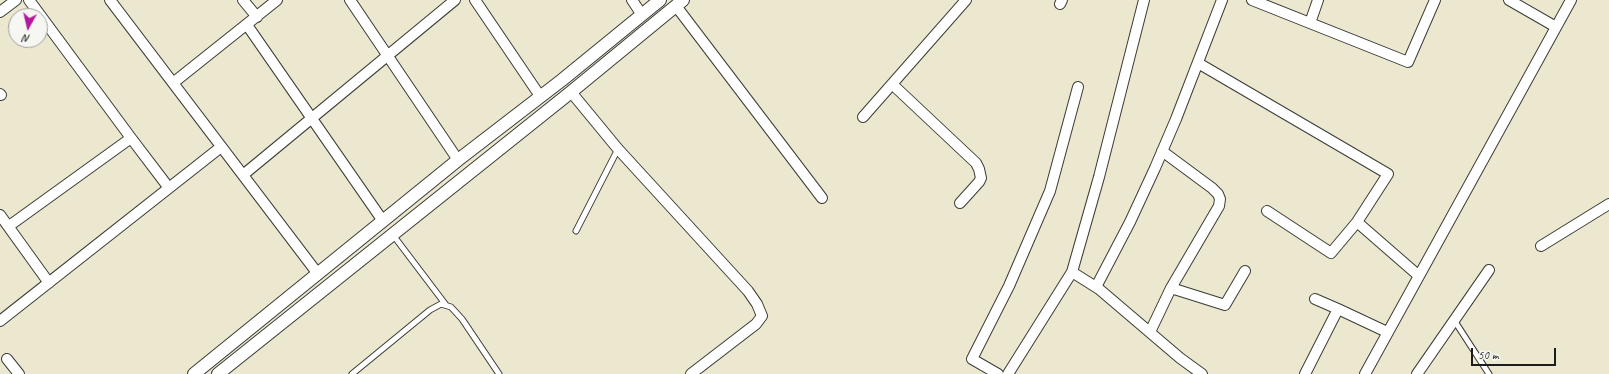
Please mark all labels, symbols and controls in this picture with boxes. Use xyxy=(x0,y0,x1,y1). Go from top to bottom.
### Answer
north arrow xyxy=(8,8,48,48)
text: N xyxy=(22,31,31,46)
scale bar xyxy=(1473,340,1558,366)
text: 50 m xyxy=(1478,347,1498,363)

